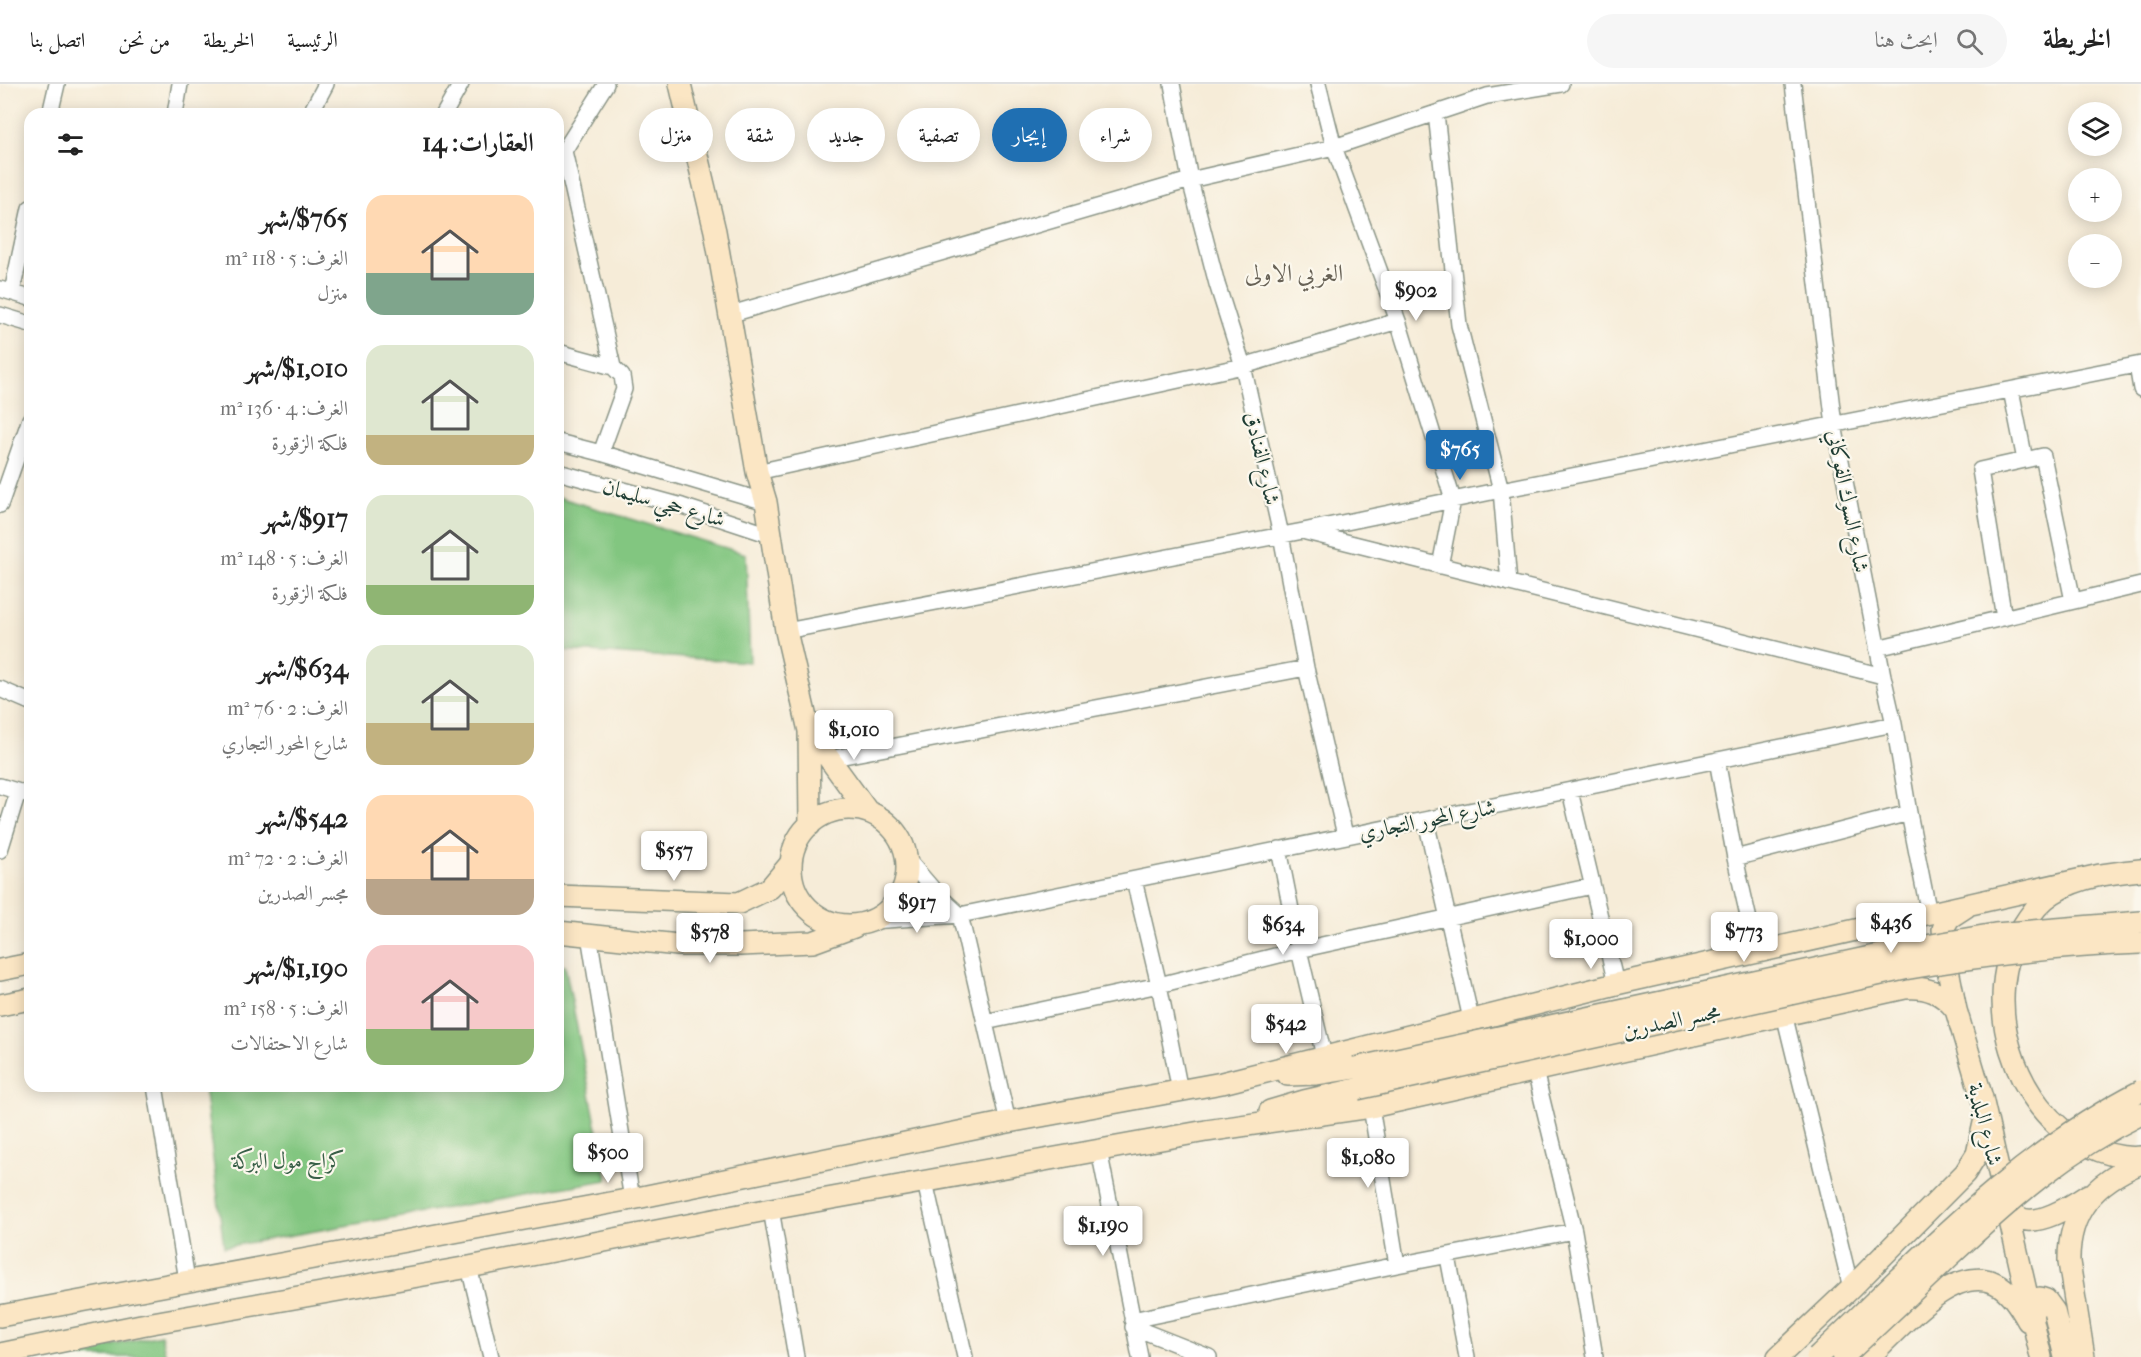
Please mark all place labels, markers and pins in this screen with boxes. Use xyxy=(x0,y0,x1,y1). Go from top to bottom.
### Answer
pin: $902 xyxy=(1380,271,1452,322)
pin: $765 xyxy=(1424,430,1496,481)
pin: $1,010 xyxy=(805,710,903,761)
pin: $557 xyxy=(638,831,710,882)
pin: $917 xyxy=(881,883,953,934)
pin: $436 xyxy=(1855,903,1927,954)
pin: $634 xyxy=(1247,905,1319,956)
pin: $773 xyxy=(1708,912,1780,963)
pin: $578 xyxy=(674,913,746,964)
pin: $1,000 xyxy=(1542,919,1640,970)
pin: $542 xyxy=(1250,1004,1322,1055)
pin: $500 xyxy=(572,1133,644,1184)
pin: $1,080 xyxy=(1319,1138,1417,1189)
pin: $1,190 xyxy=(1054,1206,1152,1257)

